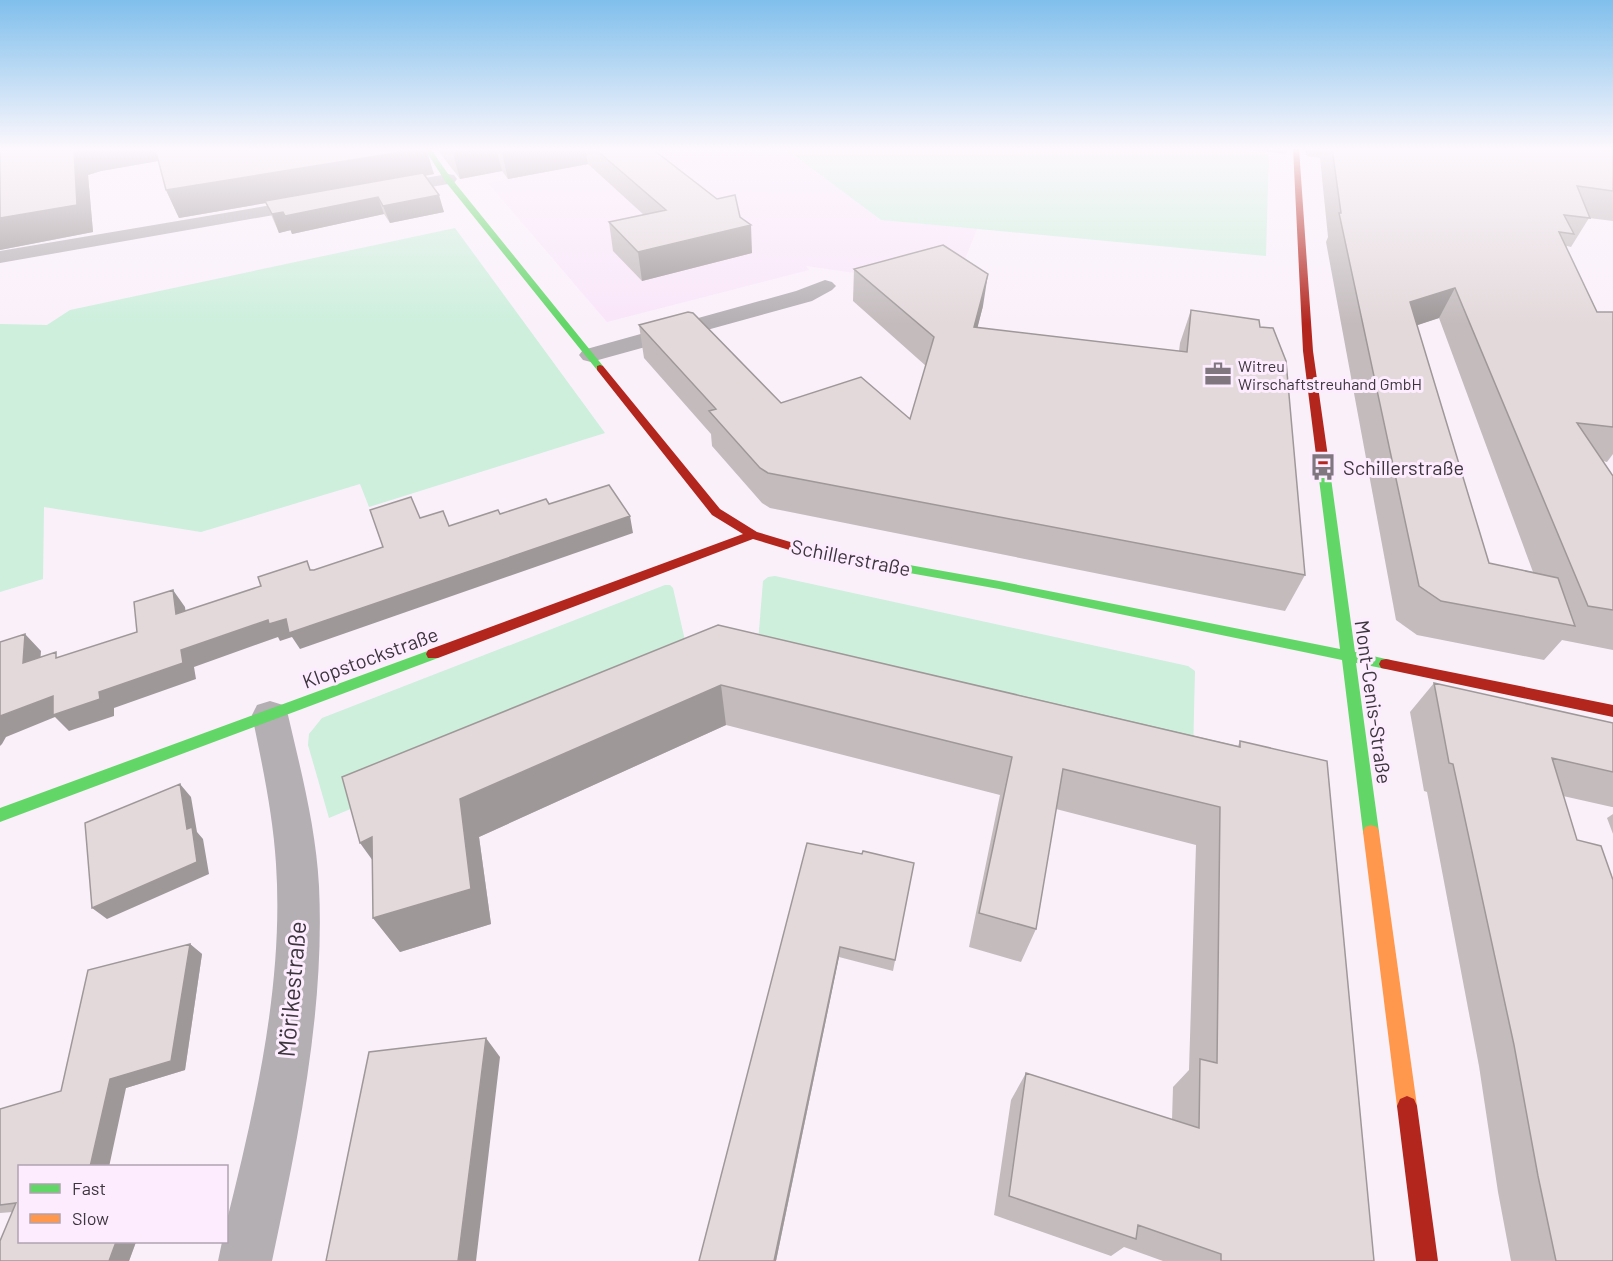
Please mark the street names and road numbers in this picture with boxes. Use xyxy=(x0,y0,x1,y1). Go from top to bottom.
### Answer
street label: Schillerstraße xyxy=(789,534,913,580)
street label: Mont-Cenis-Straße xyxy=(1351,619,1397,785)
street label: Klopstockstraße xyxy=(299,621,441,693)
street label: Mörikestraße xyxy=(271,920,311,1058)

